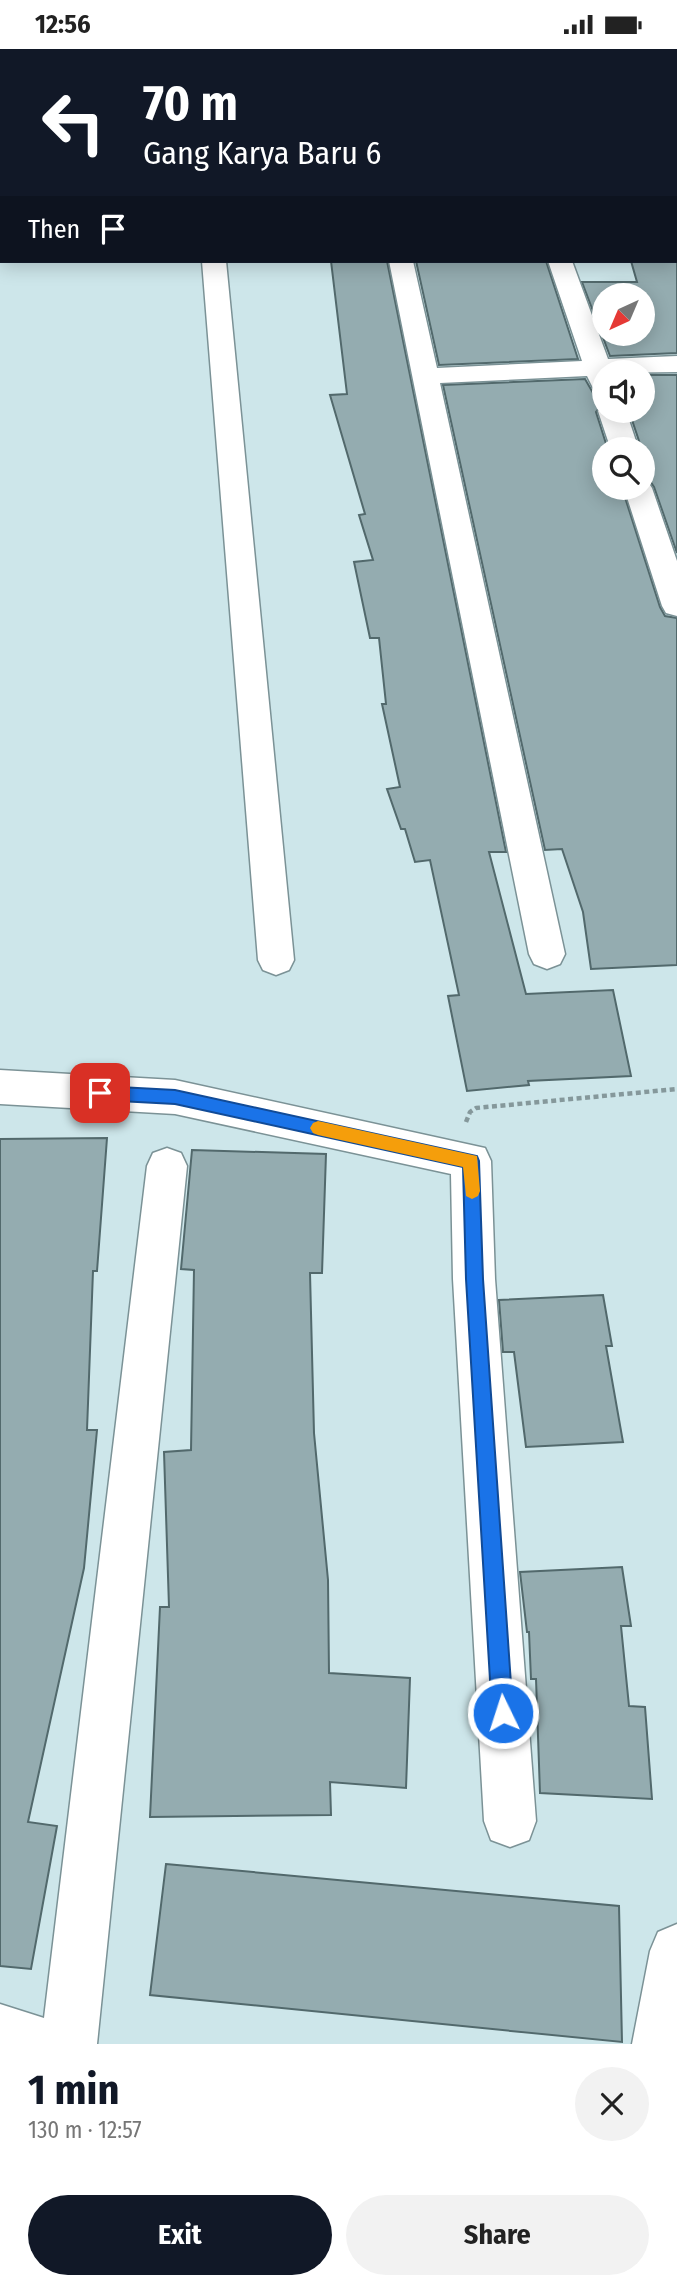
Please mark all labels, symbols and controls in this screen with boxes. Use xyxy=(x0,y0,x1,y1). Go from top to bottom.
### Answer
text: 12:56 xyxy=(35,9,91,40)
text: 70 m xyxy=(143,74,238,133)
icon: left xyxy=(28,77,119,168)
text: Gang Karya Baru 6 xyxy=(143,134,382,172)
icon: arrive xyxy=(94,210,132,248)
text: Then xyxy=(28,214,80,245)
north arrow xyxy=(592,283,654,347)
map controls xyxy=(592,283,655,500)
button: sound xyxy=(592,360,655,423)
button: search xyxy=(592,437,655,500)
pin xyxy=(70,1063,130,1123)
icon: arrive xyxy=(81,1074,119,1112)
position arrow xyxy=(466,1676,540,1750)
text: 1 min xyxy=(28,2065,119,2115)
button: close xyxy=(575,2067,649,2141)
text: 130 m · 12:57 xyxy=(28,2116,142,2144)
button: Exit xyxy=(28,2195,332,2275)
button: Share xyxy=(346,2195,649,2275)

